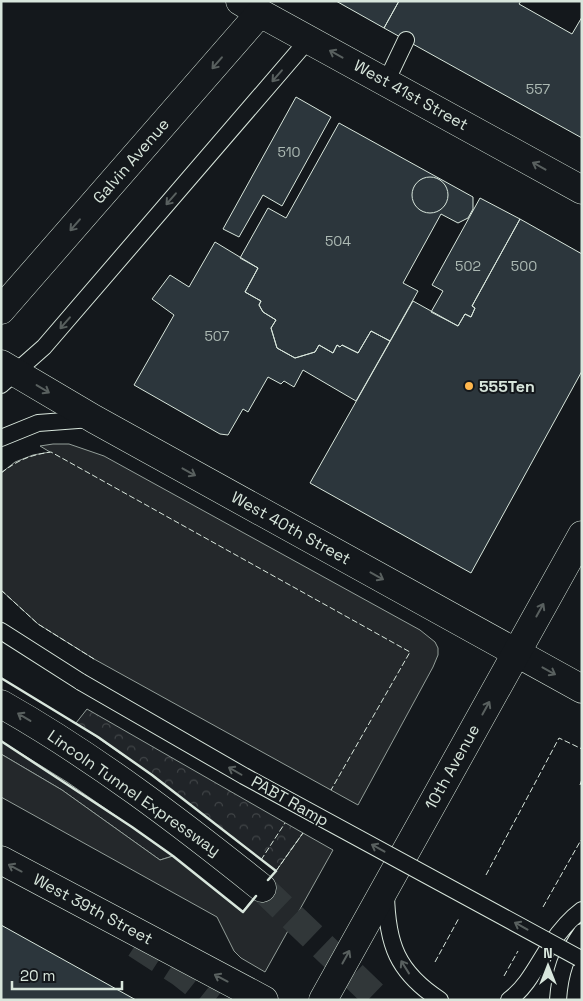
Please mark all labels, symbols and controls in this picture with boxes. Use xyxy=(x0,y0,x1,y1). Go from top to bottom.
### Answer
one-way arrow xyxy=(328,49,343,59)
street label: West 41st Street xyxy=(350,55,472,135)
one-way arrow xyxy=(211,56,222,69)
one-way arrow xyxy=(272,69,283,82)
house number: 557 xyxy=(526,80,550,98)
street label: Galvin Avenue xyxy=(88,114,174,208)
house number: 510 xyxy=(277,143,301,161)
one-way arrow xyxy=(532,161,547,170)
one-way arrow xyxy=(166,193,177,206)
one-way arrow xyxy=(70,218,81,231)
house number: 504 xyxy=(325,232,351,250)
house number: 502 xyxy=(455,257,481,275)
house number: 500 xyxy=(511,257,537,275)
one-way arrow xyxy=(60,316,71,329)
house number: 507 xyxy=(204,327,230,345)
place label: 555Ten xyxy=(479,376,535,397)
marker: 555Ten xyxy=(463,380,475,392)
one-way arrow xyxy=(36,384,50,394)
one-way arrow xyxy=(181,467,195,477)
street label: West 40th Street xyxy=(228,486,354,570)
one-way arrow xyxy=(369,571,383,581)
one-way arrow xyxy=(535,602,545,617)
one-way arrow xyxy=(541,666,556,676)
one-way arrow xyxy=(481,701,491,715)
one-way arrow xyxy=(17,711,31,721)
street label: 10th Avenue xyxy=(420,721,484,813)
street label: Lincoln Tunnel Expressway xyxy=(43,725,225,861)
one-way arrow xyxy=(229,765,243,775)
street label: PABT Ramp xyxy=(247,771,333,831)
one-way arrow xyxy=(371,843,386,853)
one-way arrow xyxy=(8,863,23,873)
street label: West 39th Street xyxy=(30,869,156,949)
one-way arrow xyxy=(513,921,528,931)
north arrow xyxy=(523,941,573,991)
text: N xyxy=(543,944,553,962)
one-way arrow xyxy=(342,950,352,965)
scale bar xyxy=(12,958,122,990)
one-way arrow xyxy=(399,960,409,974)
text: 20 m xyxy=(20,966,55,985)
one-way arrow xyxy=(214,972,228,982)

